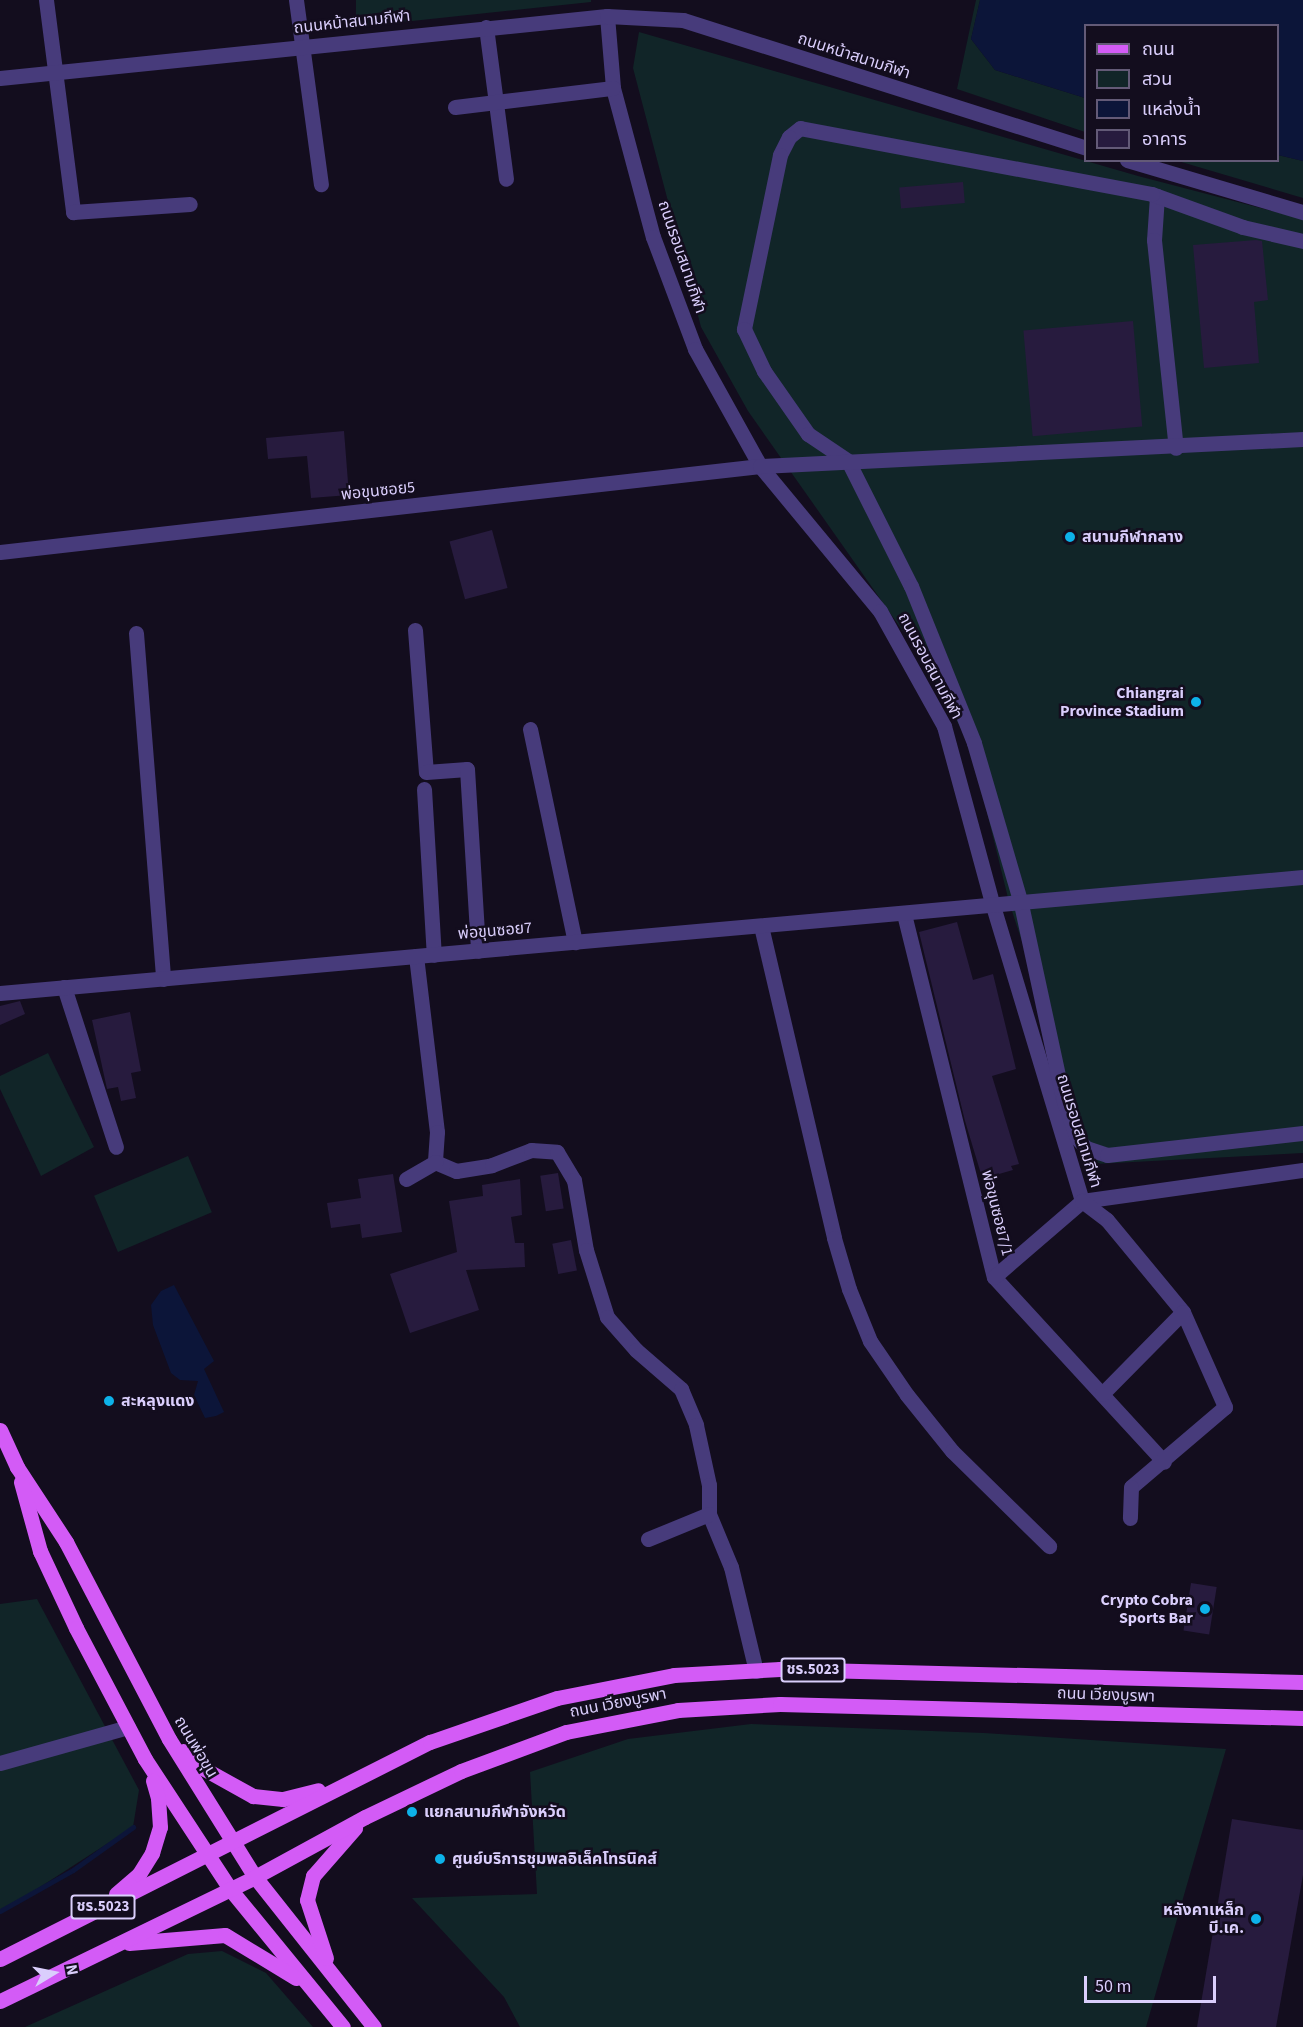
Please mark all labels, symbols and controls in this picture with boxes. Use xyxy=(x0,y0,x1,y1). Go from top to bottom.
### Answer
street label: ถนนหน้าสนามกีฬา xyxy=(293,6,411,38)
legend xyxy=(1084,24,1279,162)
street label: ถนนหน้าสนามกีฬา xyxy=(795,29,913,83)
text: ถนน xyxy=(1142,37,1175,62)
text: สวน xyxy=(1142,67,1172,92)
text: แหล่งน้ำ xyxy=(1142,97,1201,122)
text: อาคาร xyxy=(1142,127,1187,152)
street label: ถนนรอบสนามกีฬา xyxy=(654,198,710,316)
street label: พ่อขุนซอย5 xyxy=(340,478,416,504)
place label: สนามกีฬากลาง xyxy=(1082,527,1183,547)
marker: สนามกีฬากลาง xyxy=(1063,530,1077,544)
street label: ถนนรอบสนามกีฬา xyxy=(894,609,966,723)
place label: Chiangrai Province Stadium xyxy=(1060,683,1184,721)
marker: Chiangrai Province Stadium xyxy=(1189,695,1203,709)
street label: พ่อขุนซอย7 xyxy=(457,918,533,944)
street label: ถนนรอบสนามกีฬา xyxy=(1053,1072,1105,1190)
street label: พ่อขุนซอย7/1 xyxy=(977,1168,1017,1258)
place label: สะหลุงแดง xyxy=(121,1391,194,1411)
marker: สะหลุงแดง xyxy=(102,1394,116,1408)
place label: Crypto Cobra Sports Bar xyxy=(1101,1590,1193,1628)
marker: Crypto Cobra Sports Bar xyxy=(1198,1602,1212,1616)
road number: ชร.5023 xyxy=(780,1658,846,1682)
street label: ถนน เวียงบูรพา xyxy=(568,1684,668,1722)
street label: ถนน เวียงบูรพา xyxy=(1057,1684,1155,1706)
street label: ถนนพ่อขุน xyxy=(170,1713,222,1781)
place label: แยกสนามกีฬาจังหวัด xyxy=(424,1802,566,1822)
marker: แยกสนามกีฬาจังหวัด xyxy=(405,1805,419,1819)
place label: ศูนย์บริการชุมพลอิเล็คโทรนิคส์ xyxy=(452,1849,657,1869)
marker: ศูนย์บริการชุมพลอิเล็คโทรนิคส์ xyxy=(433,1852,447,1866)
road number: ชร.5023 xyxy=(70,1895,136,1919)
place label: หลังคาเหล็ก บี.เค. xyxy=(1163,1900,1244,1938)
marker: หลังคาเหล็ก บี.เค. xyxy=(1249,1912,1263,1926)
north arrow xyxy=(24,1943,84,2003)
text: N xyxy=(60,1963,83,1977)
scale bar xyxy=(1087,1964,1219,2002)
text: 50 m xyxy=(1095,1974,1131,1999)

